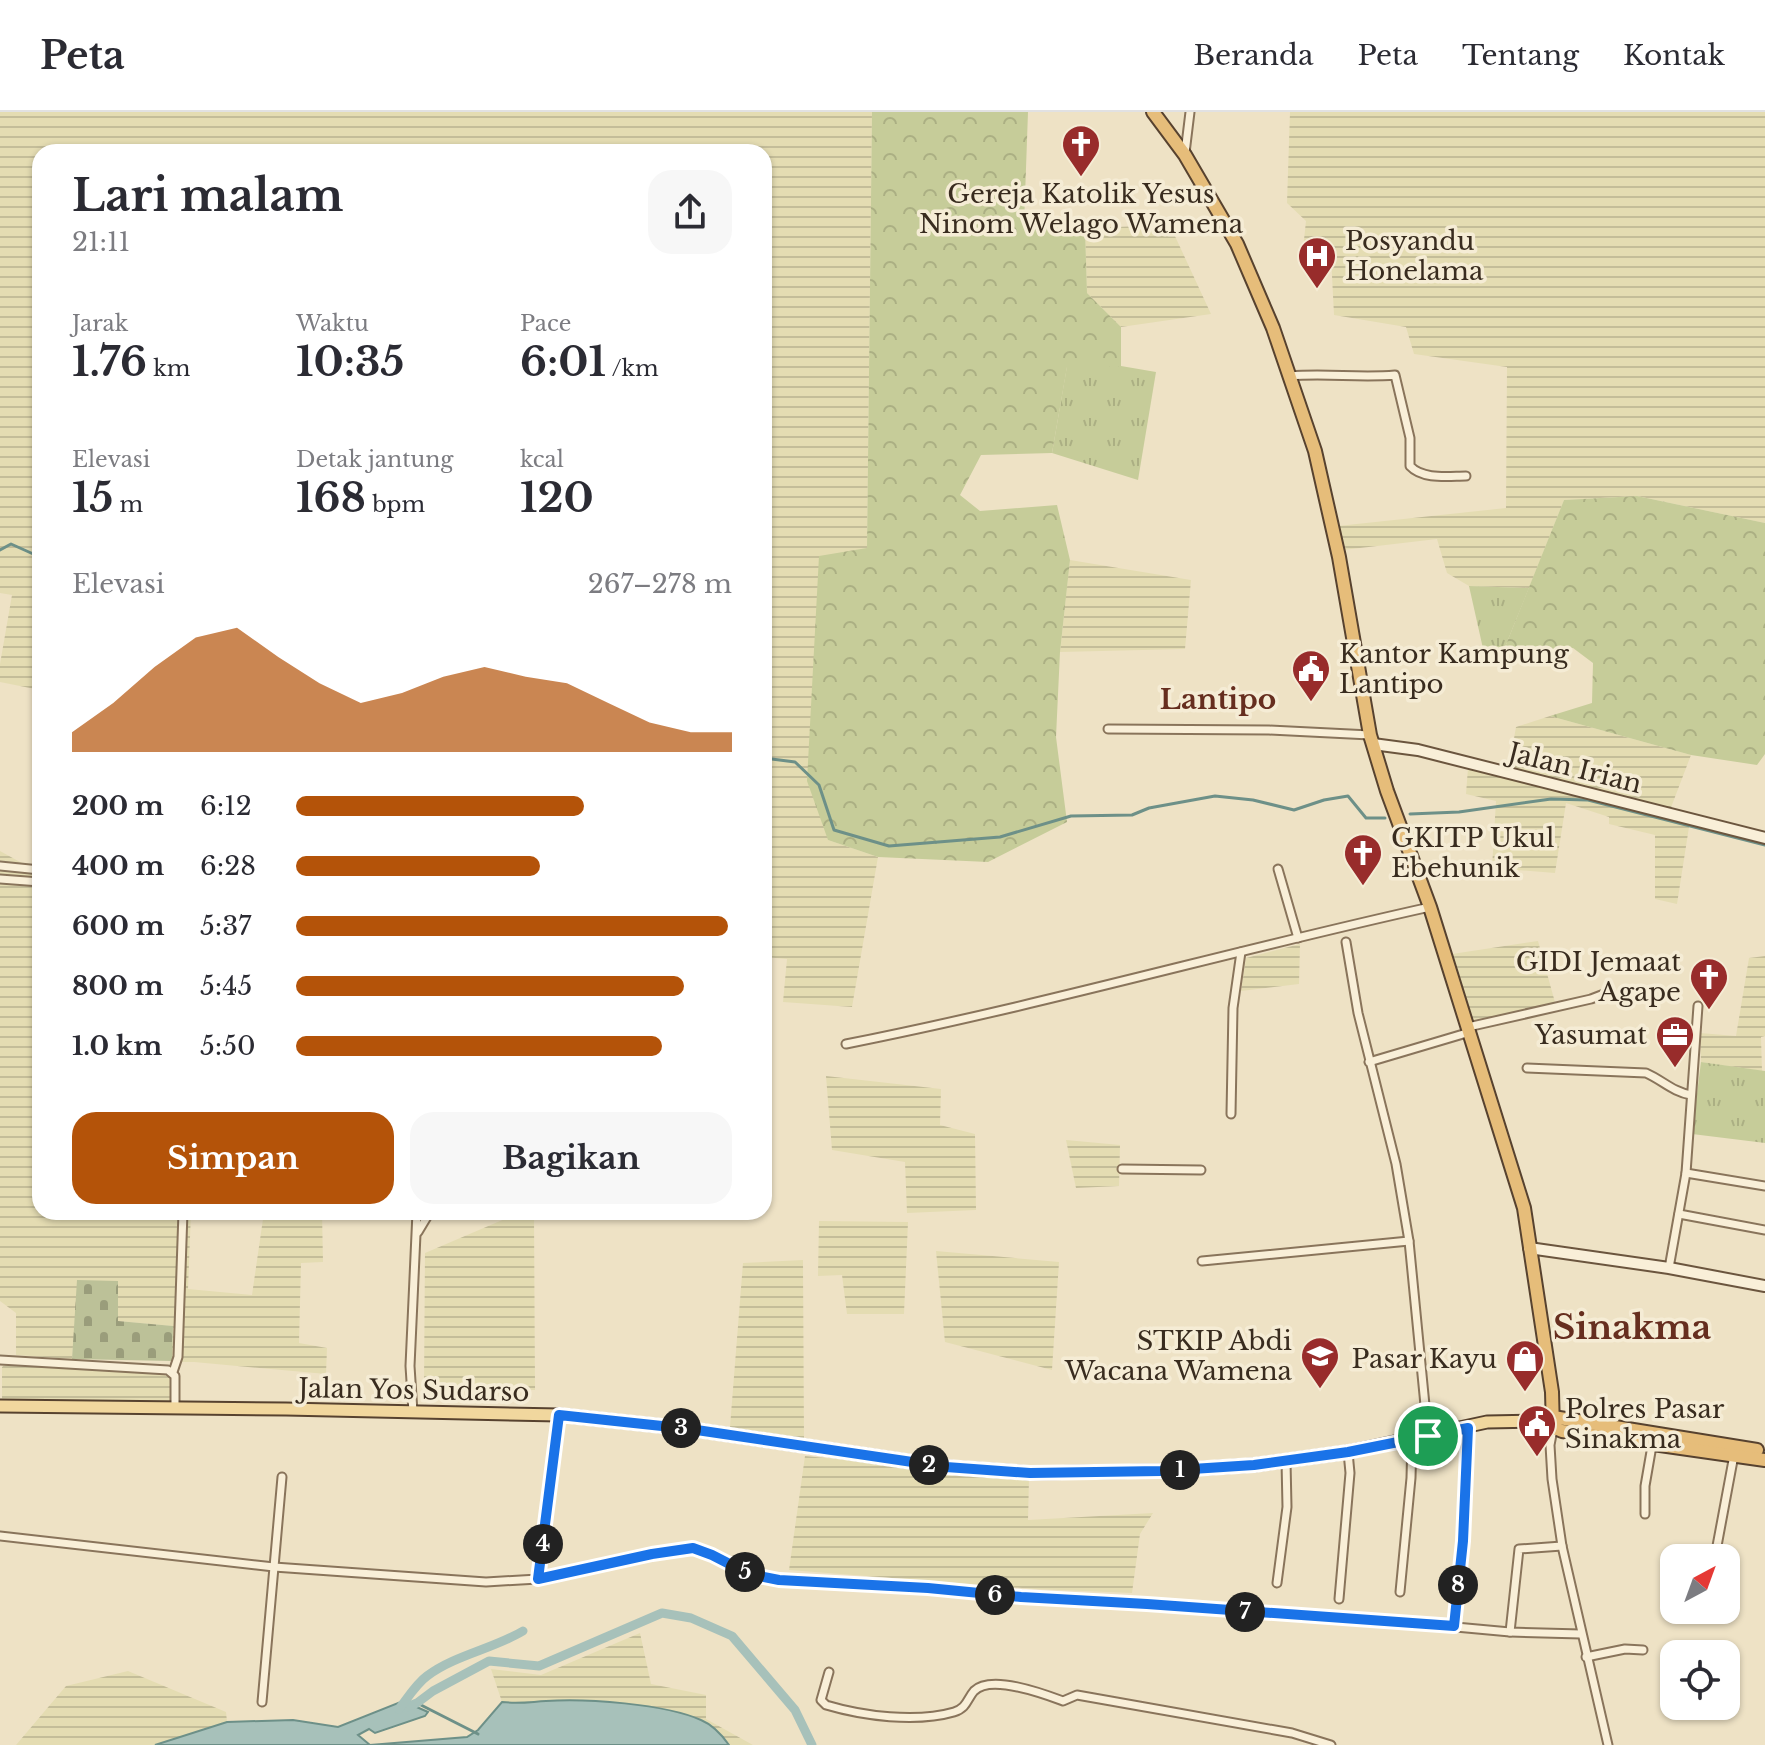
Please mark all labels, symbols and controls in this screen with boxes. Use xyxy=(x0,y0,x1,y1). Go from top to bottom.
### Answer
text: Peta xyxy=(40,32,125,79)
text: Beranda xyxy=(1193,38,1314,73)
text: Peta xyxy=(1358,38,1418,73)
text: Tentang xyxy=(1462,38,1579,73)
text: Kontak xyxy=(1623,38,1725,73)
church icon: Gereja Katolik Yesus Ninom Welago Wamena xyxy=(1060,123,1102,178)
text: Lari malam xyxy=(72,168,343,223)
button: share xyxy=(648,170,732,254)
place label: Gereja Katolik Yesus Ninom Welago Wamena xyxy=(919,178,1244,240)
place label: Posyandu Honelama xyxy=(1345,225,1484,287)
text: 21:11 xyxy=(72,226,130,258)
hospital icon: Posyandu Honelama xyxy=(1296,235,1338,290)
text: Jarak xyxy=(72,310,128,337)
text: Waktu xyxy=(296,310,369,337)
text: Pace xyxy=(520,310,571,337)
text: 1.76 xyxy=(72,337,147,387)
text: 10:35 xyxy=(296,337,404,387)
text: 6:01 xyxy=(520,337,606,387)
text: km xyxy=(147,355,190,382)
text: /km xyxy=(606,355,659,382)
text: Elevasi xyxy=(72,446,150,473)
text: Detak jantung xyxy=(296,446,454,473)
text: kcal xyxy=(520,446,564,473)
text: 15 xyxy=(72,473,113,523)
text: 168 xyxy=(296,473,366,523)
text: 120 xyxy=(520,473,594,523)
text: m xyxy=(113,491,143,518)
text: bpm xyxy=(366,491,425,518)
text: Elevasi xyxy=(72,568,165,600)
text: 267–278 m xyxy=(588,568,732,600)
place label: Kantor Kampung Lantipo xyxy=(1339,638,1569,700)
public building icon: Kantor Kampung Lantipo xyxy=(1290,648,1332,703)
district label: Lantipo xyxy=(1160,682,1276,717)
street label: Jalan Irian xyxy=(1502,735,1645,800)
text: 200 m xyxy=(72,790,164,822)
text: 6:12 xyxy=(200,790,252,822)
place label: GKITP Ukul Ebehunik xyxy=(1391,822,1554,884)
church icon: GKITP Ukul Ebehunik xyxy=(1342,832,1384,887)
text: 400 m xyxy=(72,850,164,882)
text: 6:28 xyxy=(200,850,256,882)
text: 600 m xyxy=(72,910,164,942)
text: 5:37 xyxy=(200,910,251,942)
place label: GIDI Jemaat Agape xyxy=(1516,946,1681,1008)
church icon: GIDI Jemaat Agape xyxy=(1688,956,1730,1011)
text: 800 m xyxy=(72,970,163,1002)
text: 5:45 xyxy=(200,970,252,1002)
office icon: Yasumat xyxy=(1654,1014,1696,1069)
place label: Yasumat xyxy=(1534,1019,1647,1051)
text: 1.0 km xyxy=(72,1030,162,1062)
text: 5:50 xyxy=(200,1030,256,1062)
button: Simpan xyxy=(72,1112,394,1204)
button: Bagikan xyxy=(410,1112,732,1204)
district label: Sinakma xyxy=(1553,1306,1712,1348)
place label: STKIP Abdi Wacana Wamena xyxy=(1064,1325,1293,1387)
school or university icon: STKIP Abdi Wacana Wamena xyxy=(1299,1335,1341,1390)
shop icon: Pasar Kayu xyxy=(1504,1338,1546,1393)
place label: Pasar Kayu xyxy=(1352,1343,1497,1375)
street label: Jalan Yos Sudarso xyxy=(295,1372,530,1408)
place label: Polres Pasar Sinakma xyxy=(1565,1393,1725,1455)
pin xyxy=(1394,1402,1462,1470)
public building icon: Polres Pasar Sinakma xyxy=(1516,1403,1558,1458)
pin: 3 xyxy=(661,1408,701,1448)
text: 3 xyxy=(674,1414,688,1441)
icon: arrive xyxy=(1406,1414,1450,1458)
pin: 2 xyxy=(909,1445,949,1485)
pin: 1 xyxy=(1160,1450,1200,1490)
text: 2 xyxy=(922,1451,936,1478)
text: 1 xyxy=(1175,1456,1185,1483)
pin: 4 xyxy=(523,1524,563,1564)
text: 4 xyxy=(536,1530,550,1557)
north arrow xyxy=(1660,1544,1740,1624)
map controls xyxy=(1660,1544,1740,1720)
pin: 5 xyxy=(725,1552,765,1592)
text: 5 xyxy=(738,1558,752,1585)
pin: 8 xyxy=(1438,1565,1478,1605)
text: 8 xyxy=(1451,1571,1465,1598)
pin: 6 xyxy=(975,1575,1015,1615)
text: 6 xyxy=(988,1581,1002,1608)
pin: 7 xyxy=(1225,1592,1265,1632)
text: 7 xyxy=(1239,1598,1251,1625)
button: locate xyxy=(1660,1640,1740,1720)

